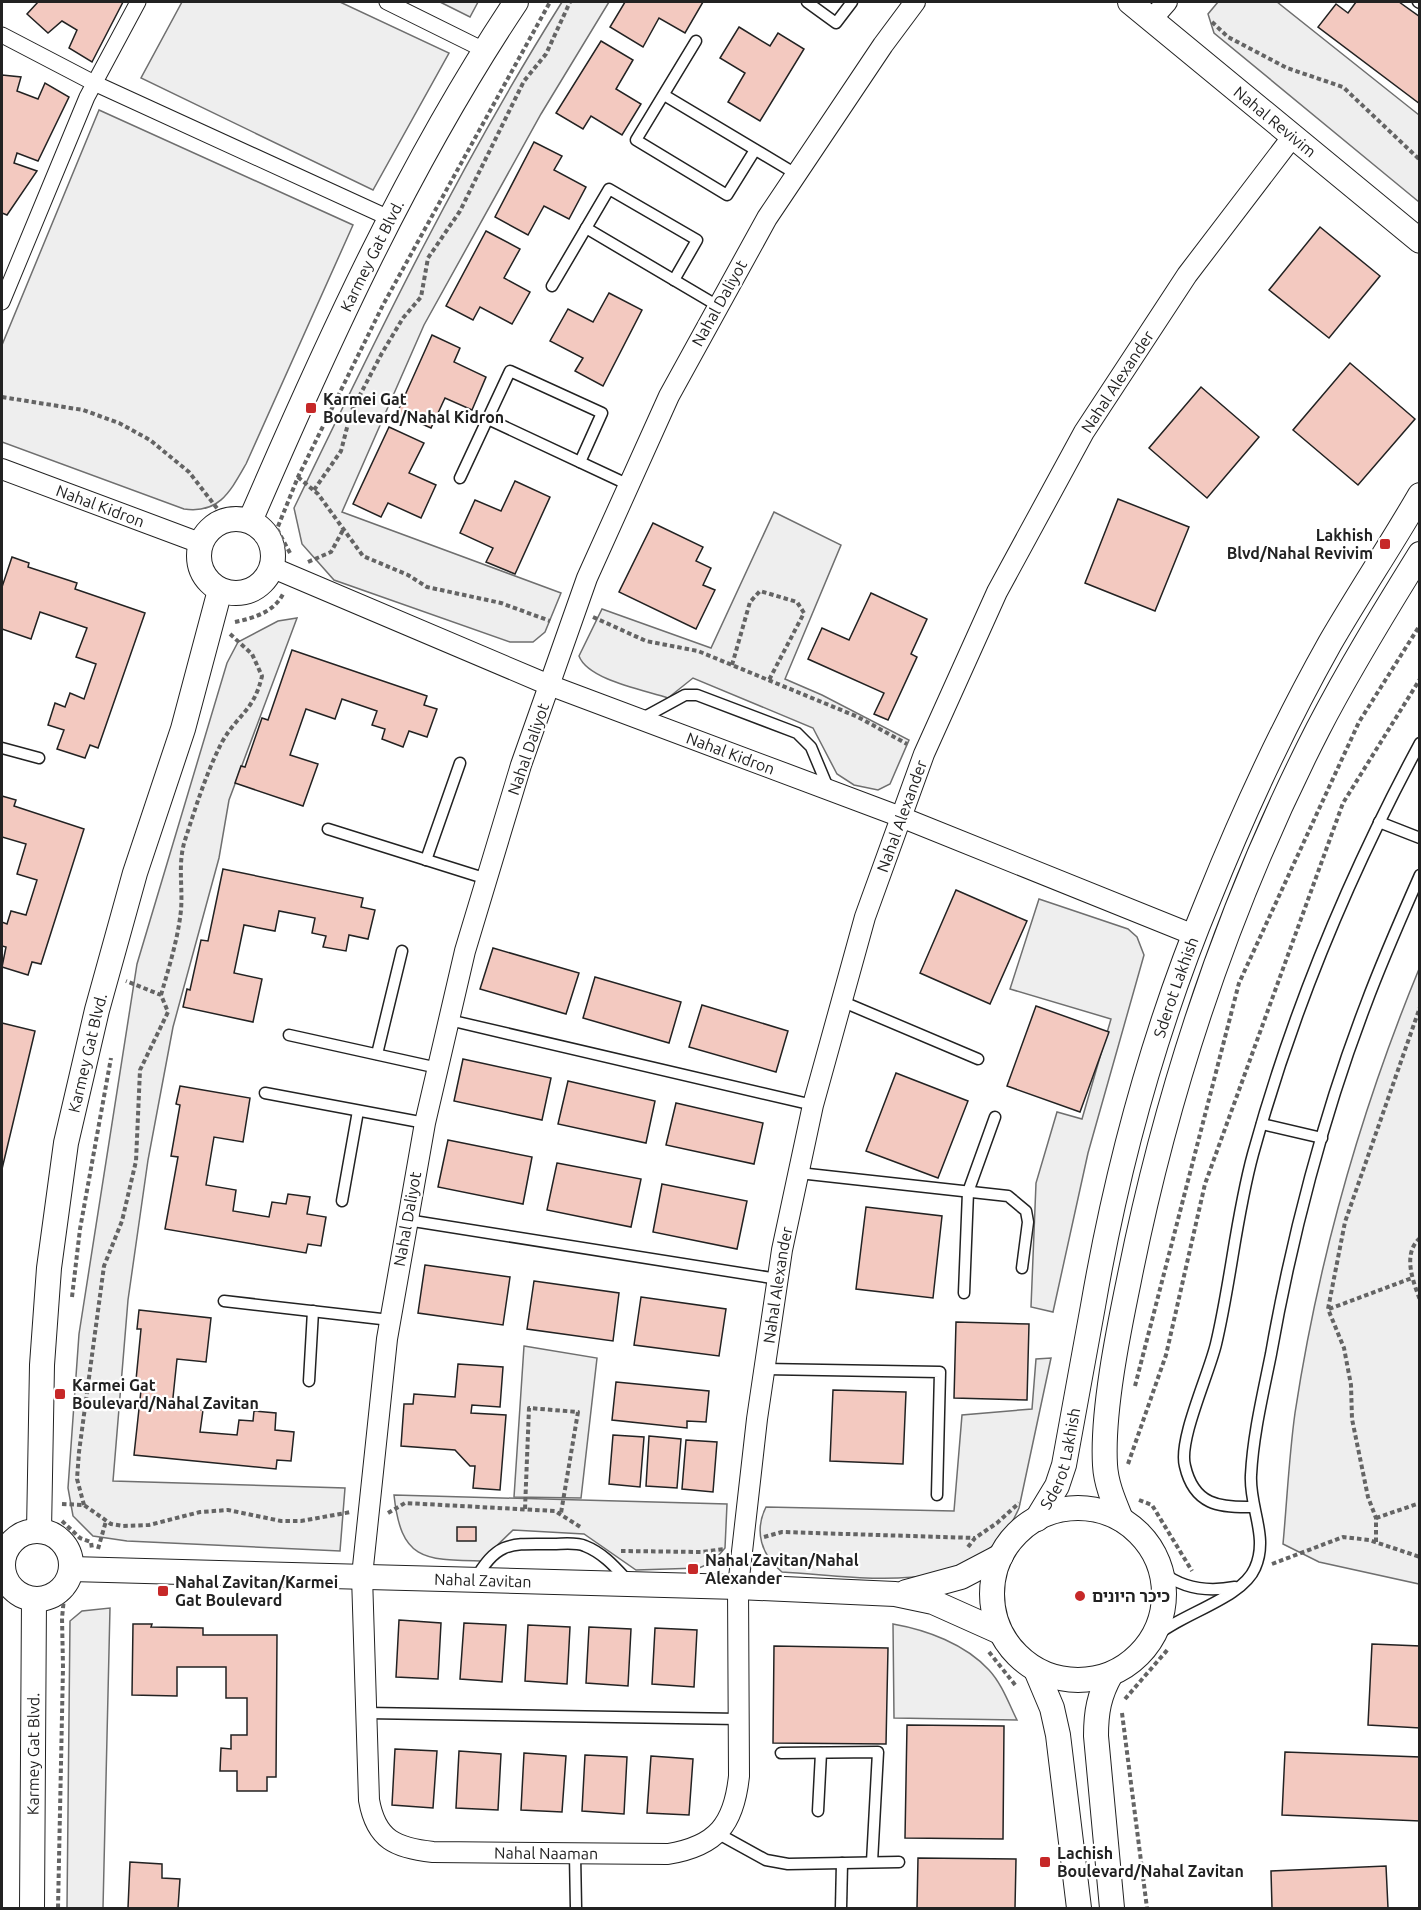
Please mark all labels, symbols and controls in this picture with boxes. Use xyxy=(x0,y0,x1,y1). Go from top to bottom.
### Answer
street label: Nahal Revivim xyxy=(1230,83,1320,161)
street label: Karmey Gat Blvd. xyxy=(337,197,407,314)
street label: Nahal Daliyot xyxy=(688,256,750,349)
street label: Nahal Alexander xyxy=(1077,327,1157,436)
place label: Karmei Gat Boulevard/Nahal Kidron xyxy=(323,390,504,426)
marker: Karmei Gat Boulevard/Nahal Kidron xyxy=(304,401,318,415)
street label: Nahal Kidron xyxy=(54,481,147,530)
place label: Lakhish Blvd/Nahal Revivim xyxy=(1227,526,1373,562)
marker: Lakhish Blvd/Nahal Revivim xyxy=(1378,537,1392,551)
street label: Nahal Daliyot xyxy=(504,700,552,797)
street label: Nahal Kidron xyxy=(684,728,777,778)
street label: Nahal Alexander xyxy=(873,757,930,875)
street label: Sderot Lakhish xyxy=(1150,934,1202,1040)
street label: Karmey Gat Blvd. xyxy=(64,991,110,1114)
street label: Nahal Daliyot xyxy=(390,1170,424,1268)
street label: Nahal Alexander xyxy=(759,1225,796,1345)
place label: Karmei Gat Boulevard/Nahal Zavitan xyxy=(72,1376,259,1412)
marker: Karmei Gat Boulevard/Nahal Zavitan xyxy=(53,1387,67,1401)
street label: Sderot Lakhish xyxy=(1036,1406,1083,1512)
place label: Nahal Zavitan/Nahal Alexander xyxy=(705,1551,859,1587)
marker: Nahal Zavitan/Nahal Alexander xyxy=(686,1562,700,1576)
street label: Nahal Zavitan xyxy=(434,1570,532,1590)
place label: Nahal Zavitan/Karmei Gat Boulevard xyxy=(175,1573,338,1609)
marker: Nahal Zavitan/Karmei Gat Boulevard xyxy=(156,1584,170,1598)
place label: כיכר היונים xyxy=(1092,1587,1170,1605)
marker: כיכר היונים xyxy=(1073,1589,1087,1603)
street label: Karmey Gat Blvd. xyxy=(24,1693,42,1815)
street label: Nahal Naaman xyxy=(494,1844,598,1862)
place label: Lachish Boulevard/Nahal Zavitan xyxy=(1057,1844,1244,1880)
marker: Lachish Boulevard/Nahal Zavitan xyxy=(1038,1855,1052,1869)

